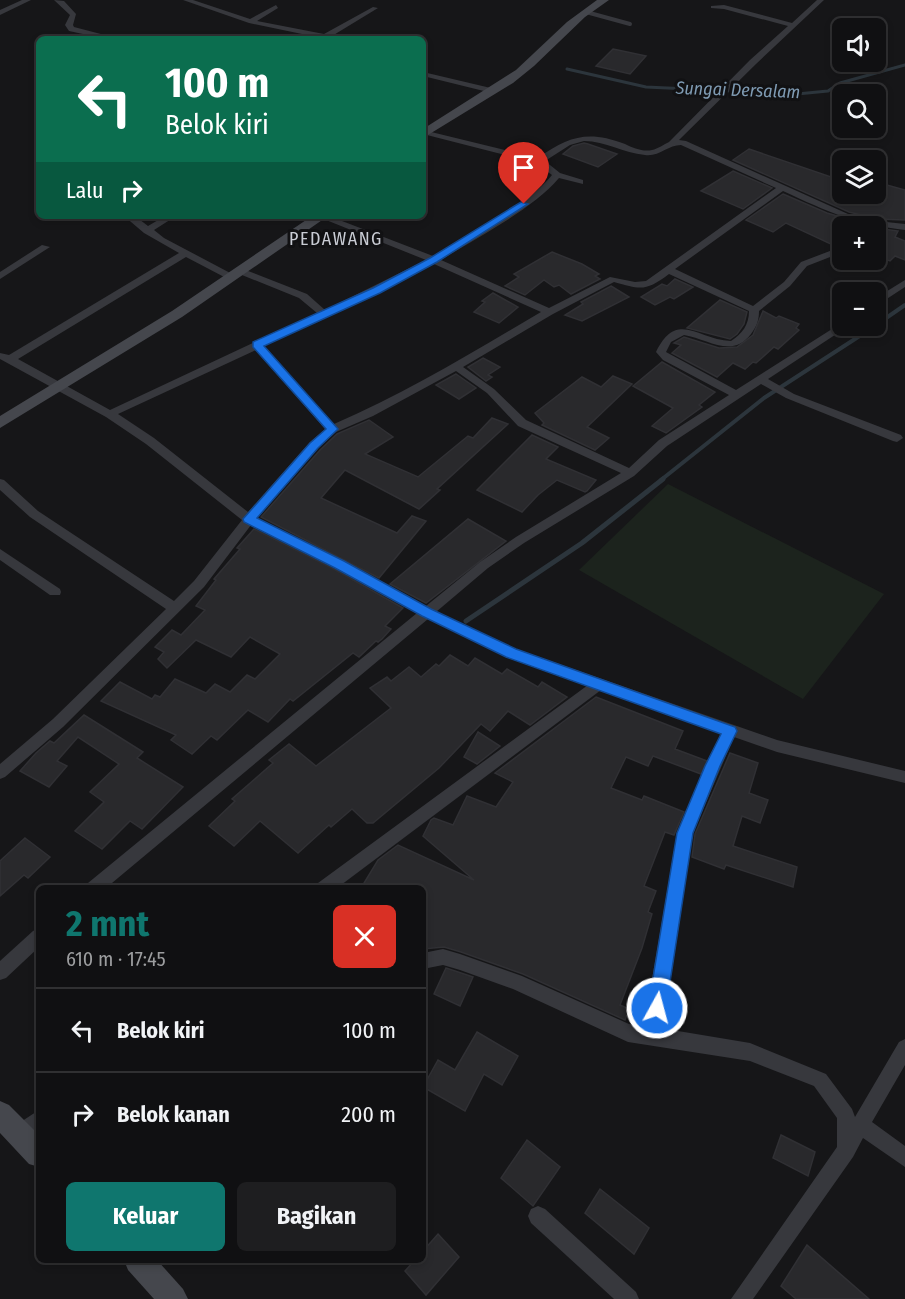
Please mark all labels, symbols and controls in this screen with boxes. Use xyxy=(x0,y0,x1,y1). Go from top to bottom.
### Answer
map controls xyxy=(832,18,886,336)
button: sound xyxy=(832,18,886,72)
text: 100 m xyxy=(165,58,269,108)
icon: left xyxy=(66,60,144,138)
water label: Sungai Dersalam xyxy=(674,77,801,103)
button: search xyxy=(832,84,886,138)
text: Belok kiri xyxy=(165,109,269,141)
pin xyxy=(498,142,549,204)
button: layers xyxy=(832,150,886,204)
icon: arrive xyxy=(507,151,540,184)
icon: right xyxy=(115,174,148,207)
text: Lalu xyxy=(66,177,103,204)
button: + xyxy=(832,216,886,270)
district label: PEDAWANG xyxy=(289,228,383,250)
button: − xyxy=(832,282,886,336)
text: 2 mnt xyxy=(66,902,149,946)
button: close xyxy=(333,905,396,968)
text: 610 m · 17:45 xyxy=(66,947,166,971)
position arrow xyxy=(625,976,689,1040)
icon: left xyxy=(66,1014,99,1047)
text: Belok kiri xyxy=(117,1017,205,1044)
text: 100 m xyxy=(342,1017,396,1044)
icon: right xyxy=(66,1098,99,1131)
text: Belok kanan xyxy=(117,1101,230,1128)
text: 200 m xyxy=(341,1101,396,1128)
button: Keluar xyxy=(66,1182,225,1251)
button: Bagikan xyxy=(237,1182,396,1251)

